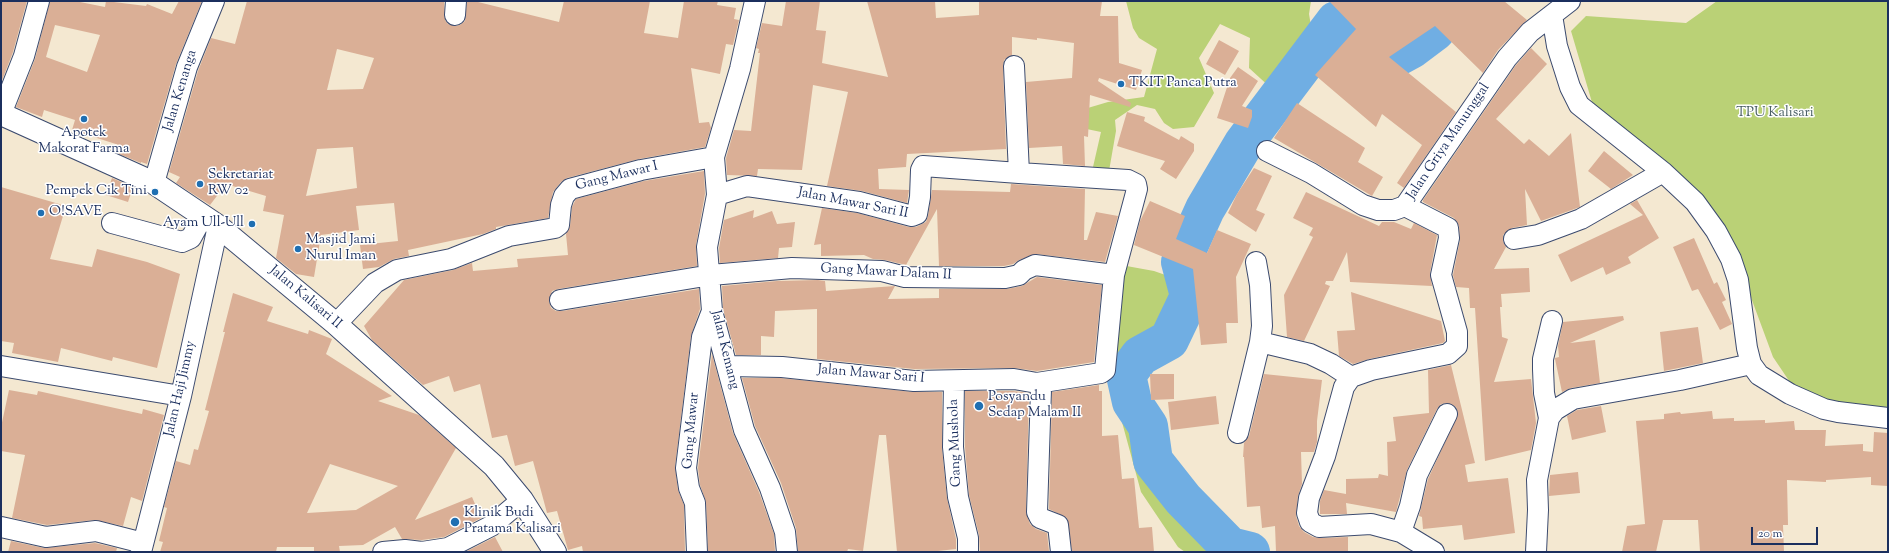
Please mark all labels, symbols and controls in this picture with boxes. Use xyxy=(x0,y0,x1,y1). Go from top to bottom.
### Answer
street label: Jalan Kenanga xyxy=(161,48,201,134)
place label: TKIT Panca Putra xyxy=(1129,76,1237,92)
marker: TKIT Panca Putra xyxy=(1116,79,1126,89)
street label: Jalan Griya Manunggal xyxy=(1404,81,1494,203)
park label: TPU Kalisari xyxy=(1736,106,1814,122)
marker: Apotek Makorat Farma xyxy=(79,114,89,124)
place label: Apotek Makorat Farma xyxy=(39,126,129,158)
street label: Gang Mawar I xyxy=(574,159,660,195)
place label: Sekretariat RW 02 xyxy=(208,168,273,200)
marker: Sekretariat RW 02 xyxy=(195,179,205,189)
place label: Pempek Cik Tini xyxy=(46,184,147,200)
street label: Jalan Mawar Sari II xyxy=(796,185,910,223)
marker: Pempek Cik Tini xyxy=(150,187,160,197)
place label: O!SAVE xyxy=(49,205,102,221)
marker: O!SAVE xyxy=(36,208,46,218)
place label: Ayam Ull-Ull xyxy=(163,216,244,232)
marker: Ayam Ull-Ull xyxy=(247,219,257,229)
place label: Masjid Jami Nurul Iman xyxy=(306,233,376,266)
marker: Masjid Jami Nurul Iman xyxy=(293,244,303,254)
street label: Gang Mawar Dalam II xyxy=(820,261,952,285)
street label: Jalan Kalisari II xyxy=(265,263,345,333)
street label: Jalan Kemang xyxy=(706,309,742,391)
street label: Jalan Haji Jimmy xyxy=(162,339,200,439)
street label: Jalan Mawar Sari I xyxy=(817,362,925,388)
place label: Posyandu Sedap Malam II xyxy=(988,390,1081,422)
street label: Gang Mawar xyxy=(680,392,704,470)
street label: Gang Mushola xyxy=(946,399,966,487)
marker: Posyandu Sedap Malam II xyxy=(973,400,985,412)
place label: Klinik Budi Pratama Kalisari xyxy=(464,506,561,538)
marker: Klinik Budi Pratama Kalisari xyxy=(449,516,461,528)
scale bar xyxy=(1753,519,1820,545)
text: 20 m xyxy=(1758,525,1782,543)

